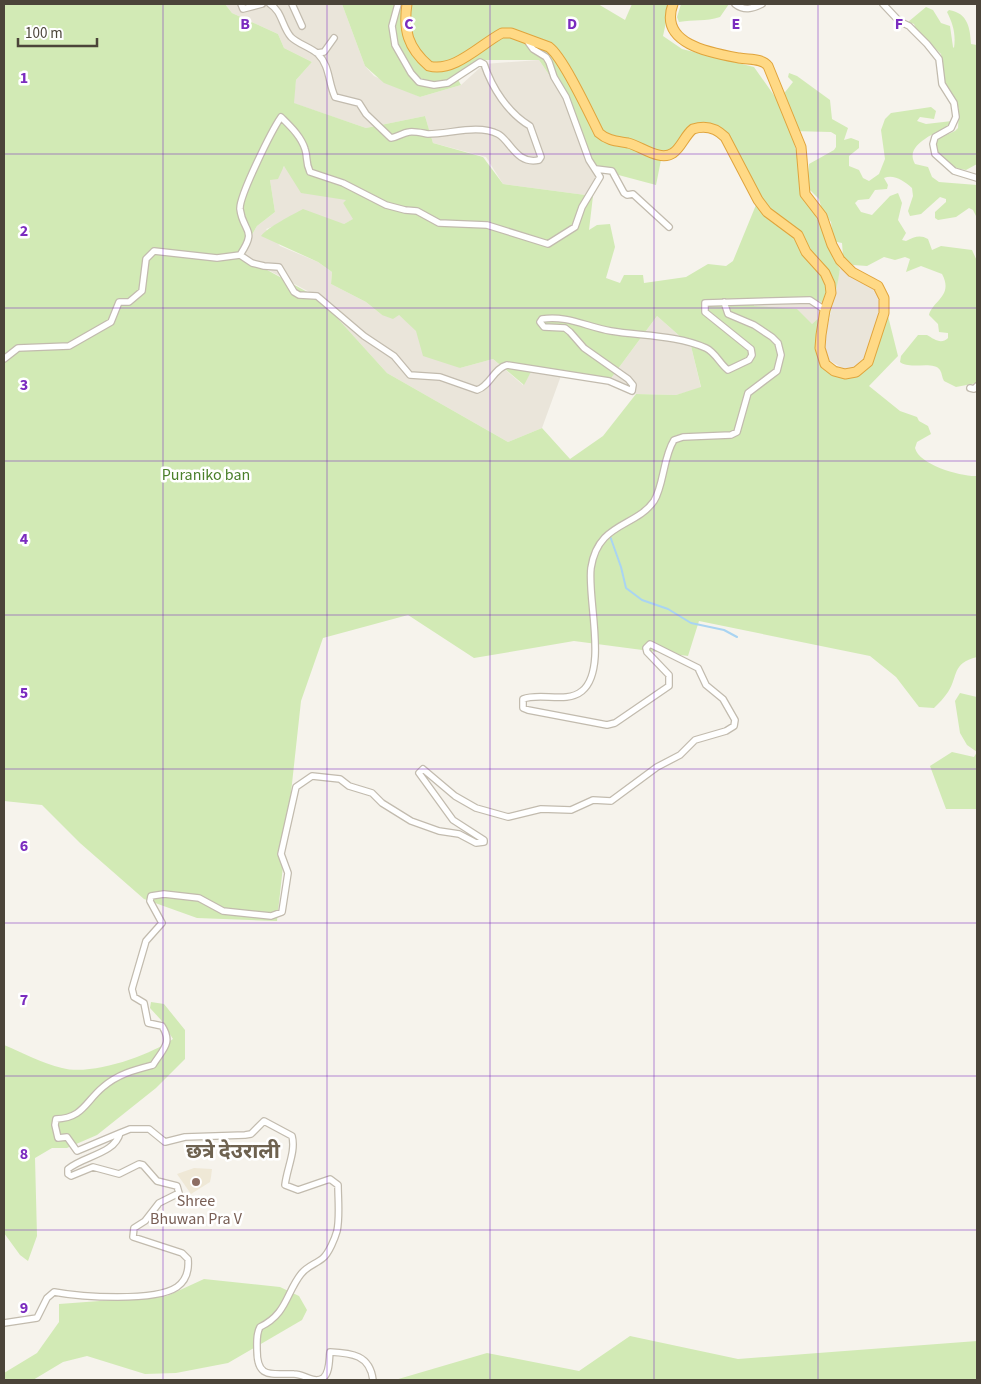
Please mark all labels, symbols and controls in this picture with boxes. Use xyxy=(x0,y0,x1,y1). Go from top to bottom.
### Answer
text: B xyxy=(240,13,250,35)
text: C xyxy=(404,13,414,35)
text: D xyxy=(567,13,577,35)
text: E xyxy=(732,13,740,35)
text: F xyxy=(895,13,903,35)
scale bar xyxy=(18,15,96,47)
text: 100 m xyxy=(25,23,63,44)
text: 1 xyxy=(20,67,28,89)
text: 2 xyxy=(20,220,28,242)
text: 3 xyxy=(20,374,28,396)
park label: Puraniko ban xyxy=(162,464,250,486)
text: 4 xyxy=(20,528,29,550)
text: 5 xyxy=(20,682,28,704)
text: 6 xyxy=(20,835,28,857)
text: 7 xyxy=(20,989,28,1011)
district label: छत्रे देउराली xyxy=(186,1136,281,1166)
text: 8 xyxy=(20,1143,28,1165)
marker: Shree Bhuwan Pra V xyxy=(190,1176,202,1188)
place label: Shree Bhuwan Pra V xyxy=(150,1190,243,1230)
text: 9 xyxy=(20,1297,28,1319)

